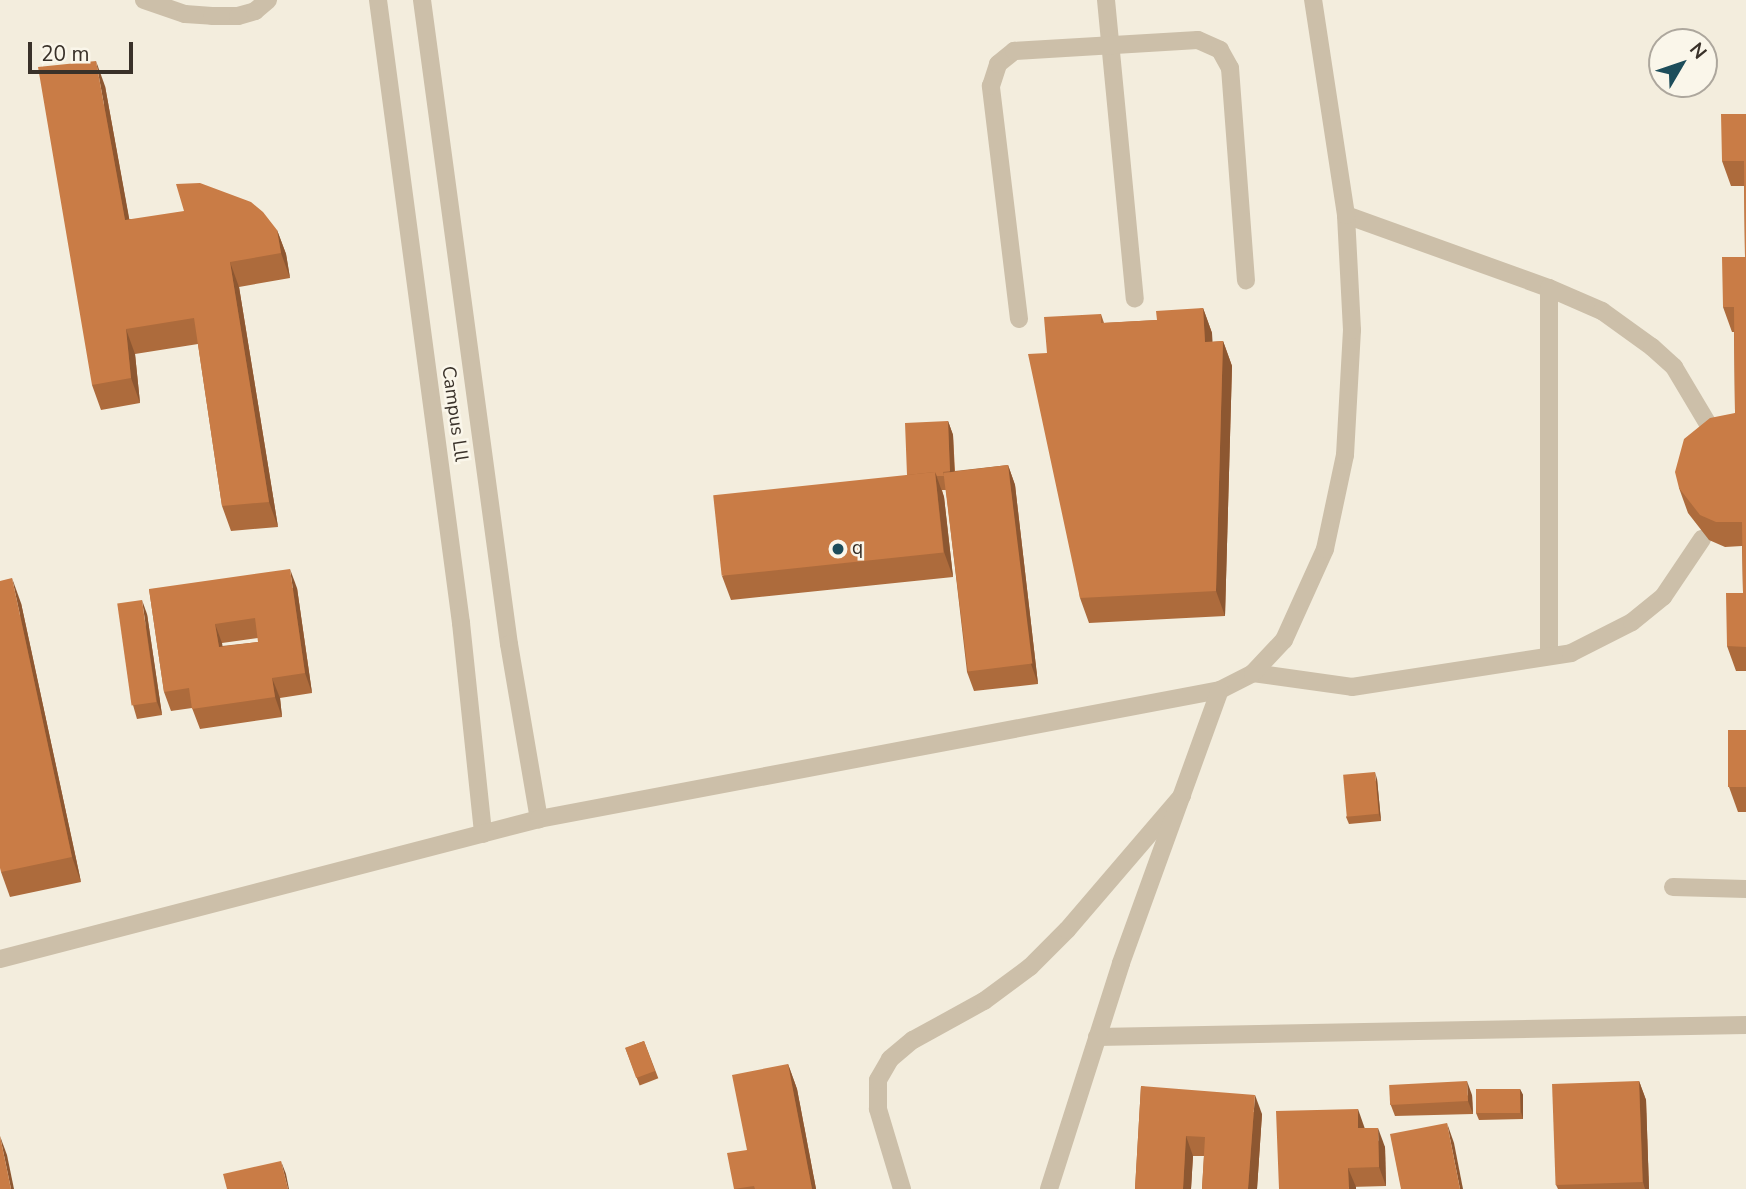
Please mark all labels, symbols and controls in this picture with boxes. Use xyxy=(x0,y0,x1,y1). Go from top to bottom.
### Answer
scale bar xyxy=(32,28,136,72)
north arrow xyxy=(1648,28,1718,98)
text: N xyxy=(1683,37,1712,65)
text: 20 m xyxy=(41,40,90,68)
street label: Campus Lll xyxy=(436,365,472,463)
place label: q xyxy=(852,538,863,560)
marker: q xyxy=(830,541,846,557)

